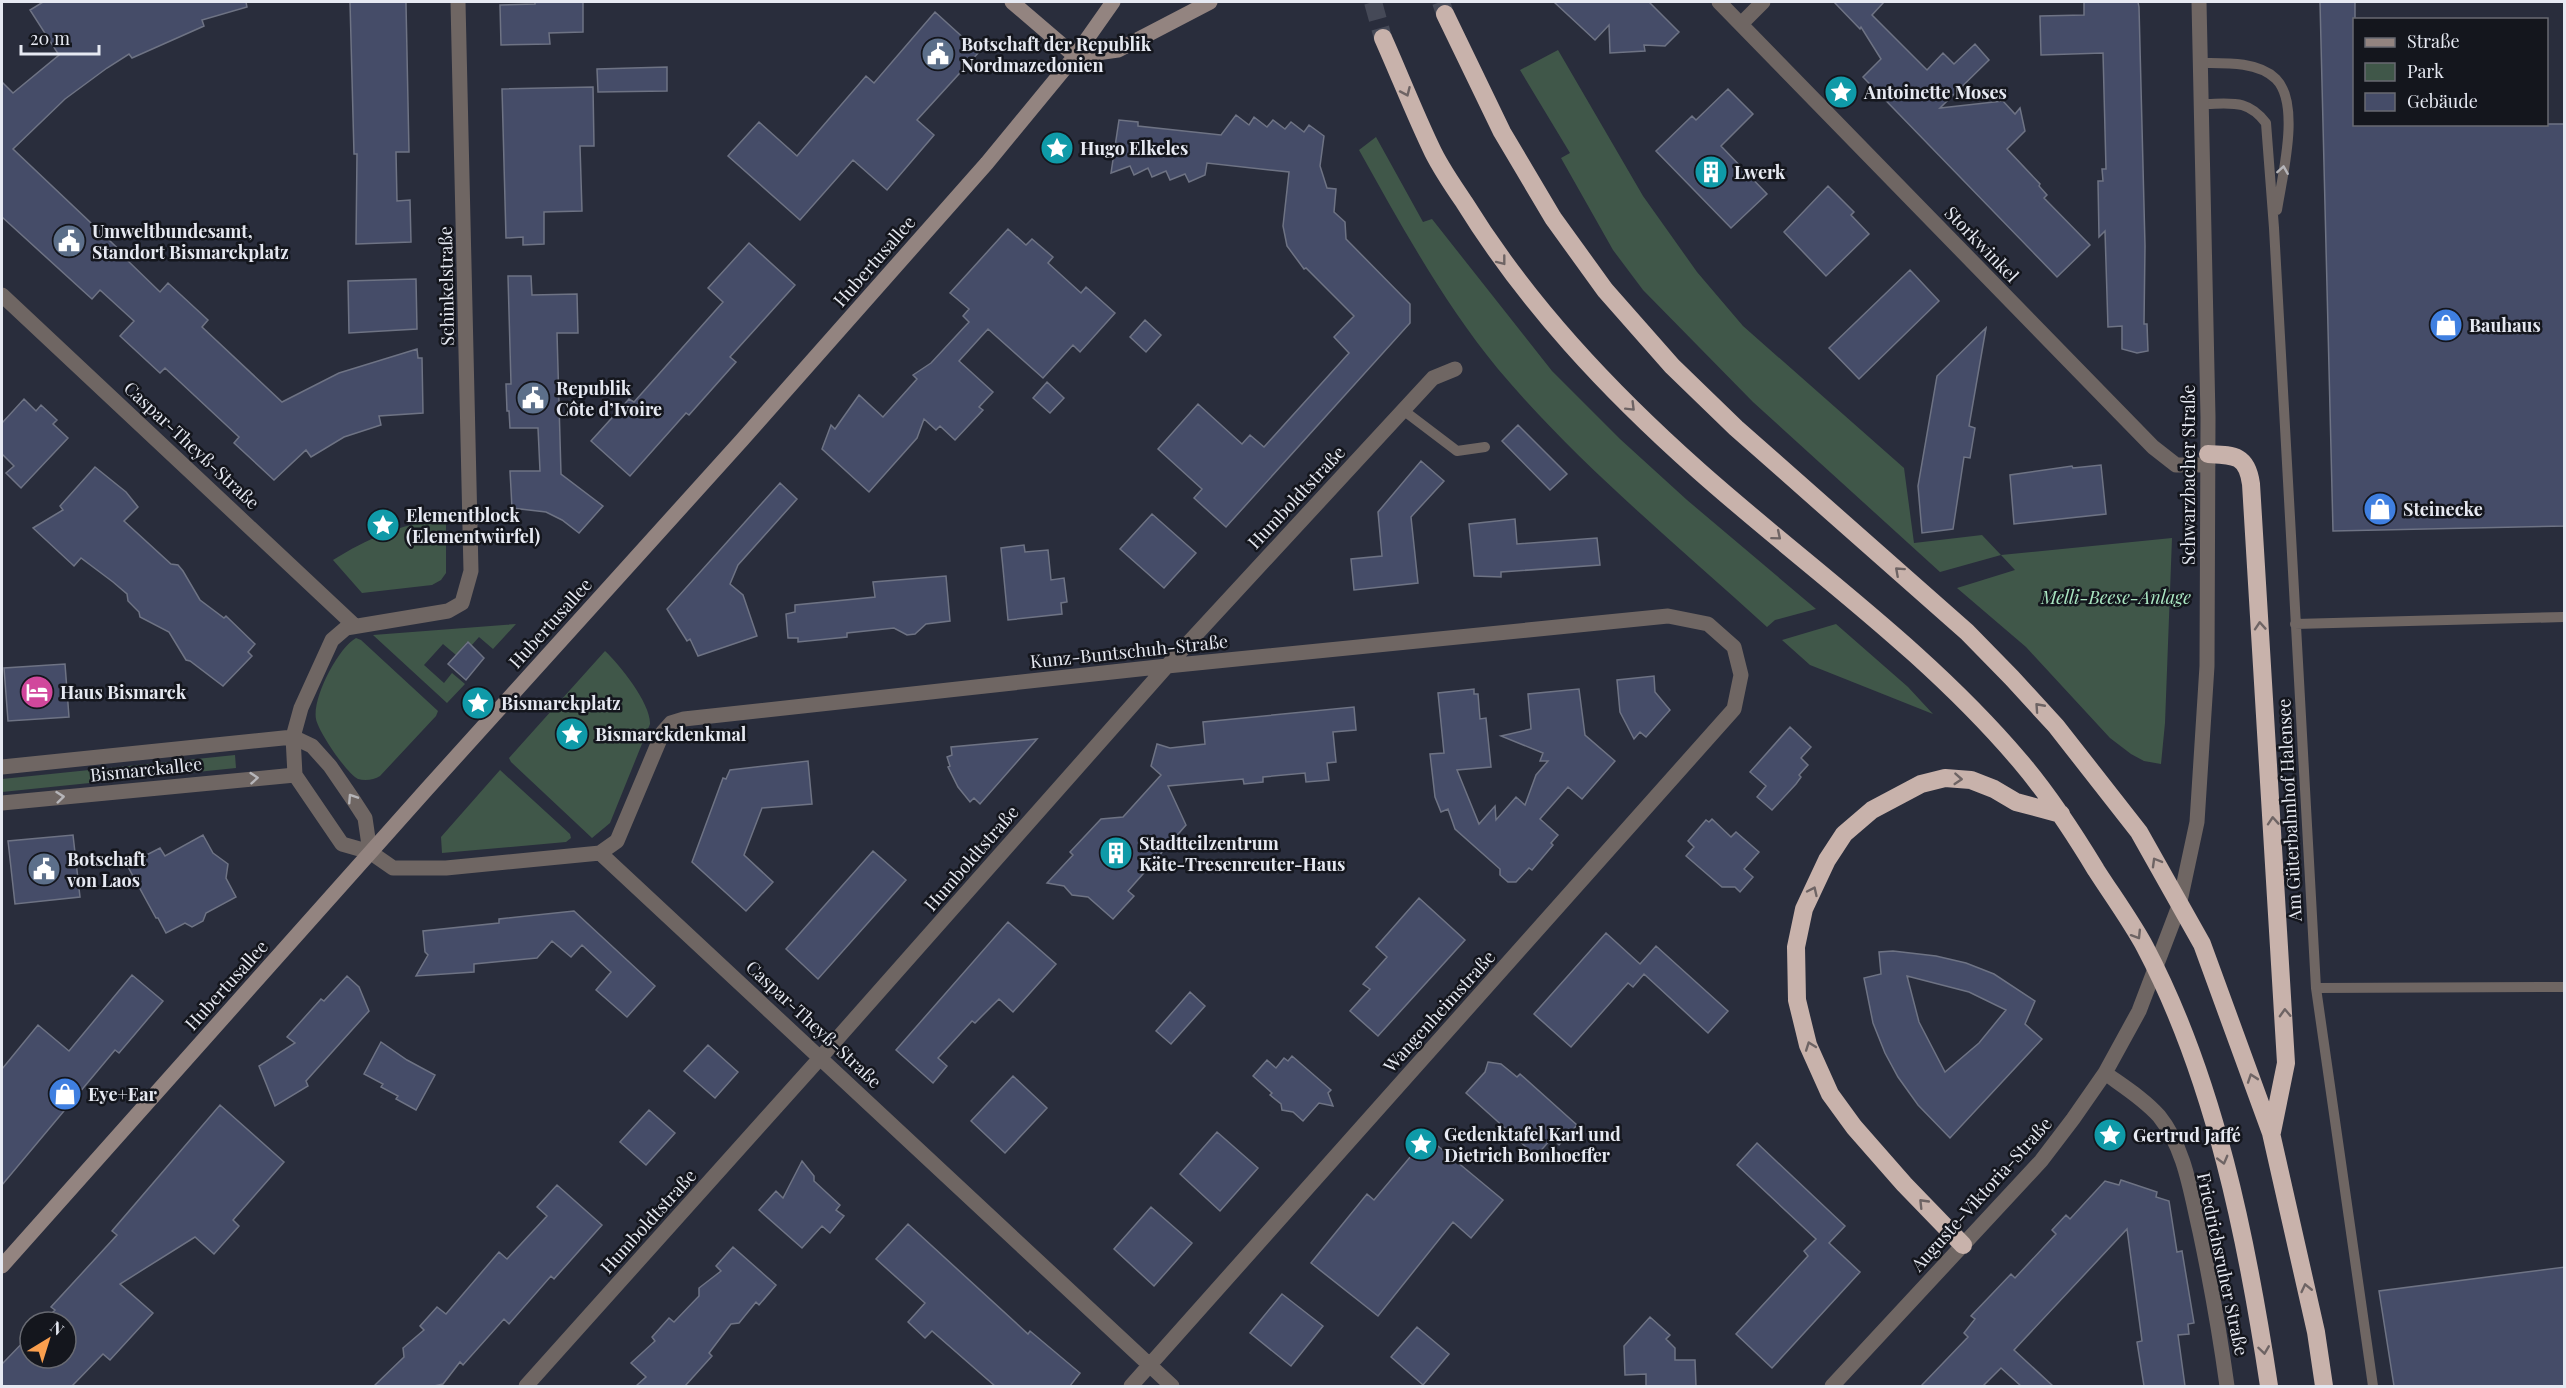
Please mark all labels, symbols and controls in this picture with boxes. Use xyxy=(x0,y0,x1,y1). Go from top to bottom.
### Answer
scale bar xyxy=(21,18,99,56)
legend xyxy=(2353,18,2548,126)
text: 20 m xyxy=(30,26,70,50)
text: Straße xyxy=(2407,29,2460,53)
place label: Botschaft der Republik Nordmazedonien xyxy=(961,32,1152,77)
public building icon: Botschaft der Republik Nordmazedonien xyxy=(920,36,956,72)
text: Park xyxy=(2407,59,2444,83)
place icon: Antoinette Moses xyxy=(1823,74,1859,110)
place label: Antoinette Moses xyxy=(1863,80,2007,104)
one-way arrow xyxy=(1399,85,1411,96)
text: Gebäude xyxy=(2407,89,2478,113)
place icon: Hugo Elkeles xyxy=(1039,130,1075,166)
place label: Hugo Elkeles xyxy=(1080,136,1188,160)
building icon: Lwerk xyxy=(1693,154,1729,190)
place label: Lwerk xyxy=(1734,160,1786,184)
one-way arrow xyxy=(2276,165,2289,175)
street label: Storkwinkel xyxy=(1940,201,2024,287)
street label: Hubertusallee xyxy=(828,210,920,312)
place label: Umweltbundesamt, Standort Bismarckplatz xyxy=(92,219,289,264)
public building icon: Umweltbundesamt, Standort Bismarckplatz xyxy=(51,223,87,259)
street label: Schinkelstraße xyxy=(433,226,459,346)
one-way arrow xyxy=(1495,254,1506,265)
shop icon: Bauhaus xyxy=(2428,307,2464,343)
place label: Bauhaus xyxy=(2469,313,2541,337)
street label: Caspar-Theyß-Straße xyxy=(119,376,265,514)
place label: Republik Côte d’Ivoire xyxy=(556,376,662,421)
public building icon: Republik Côte d’Ivoire xyxy=(515,380,551,416)
street label: Schwarzbacher Straße xyxy=(2176,385,2200,565)
one-way arrow xyxy=(1623,400,1634,411)
street label: Humboldtstraße xyxy=(1242,440,1350,554)
shop icon: Steinecke xyxy=(2362,491,2398,527)
place label: Steinecke xyxy=(2403,497,2483,521)
place label: Elementblock (Elementwürfel) xyxy=(406,503,540,548)
place icon: Elementblock (Elementwürfel) xyxy=(365,507,401,543)
one-way arrow xyxy=(1770,529,1781,540)
one-way arrow xyxy=(1895,567,1906,578)
street label: Hubertusallee xyxy=(503,573,597,673)
park label: Melli-Beese-Anlage xyxy=(2040,585,2191,609)
one-way arrow xyxy=(2254,622,2267,631)
street label: Kunz-Buntschuh-Straße xyxy=(1029,629,1229,673)
hotel icon: Haus Bismarck xyxy=(19,674,55,710)
place label: Haus Bismarck xyxy=(60,680,187,704)
place icon: Bismarckplatz xyxy=(460,685,496,721)
place label: Bismarckplatz xyxy=(501,691,621,715)
street label: Am Güterbahnhof Halensee xyxy=(2271,698,2307,923)
one-way arrow xyxy=(2035,703,2046,714)
place icon: Bismarckdenkmal xyxy=(554,716,590,752)
place label: Bismarckdenkmal xyxy=(595,722,747,746)
street label: Bismarckallee xyxy=(89,751,203,787)
one-way arrow xyxy=(249,772,258,785)
one-way arrow xyxy=(1953,772,1962,785)
one-way arrow xyxy=(55,791,64,804)
one-way arrow xyxy=(348,793,359,804)
street label: Humboldtstraße xyxy=(918,800,1024,916)
one-way arrow xyxy=(2266,816,2279,825)
place label: Stadtteilzentrum Käte-Tresenreuter-Haus xyxy=(1139,831,1345,876)
building icon: Stadtteilzentrum Käte-Tresenreuter-Haus xyxy=(1098,835,1134,871)
place label: Botschaft von Laos xyxy=(66,847,146,892)
public building icon: Botschaft von Laos xyxy=(26,851,62,887)
one-way arrow xyxy=(2152,858,2163,868)
one-way arrow xyxy=(1805,886,1817,897)
one-way arrow xyxy=(2130,929,2142,939)
street label: Hubertusallee xyxy=(179,935,273,1035)
street label: Wangenheimstraße xyxy=(1377,945,1500,1078)
street label: Caspar-Theyß-Straße xyxy=(741,955,887,1093)
one-way arrow xyxy=(2278,1009,2291,1018)
one-way arrow xyxy=(1804,1042,1817,1052)
one-way arrow xyxy=(2247,1073,2259,1084)
shop icon: Eye+Ear xyxy=(47,1076,83,1112)
place label: Eye+Ear xyxy=(88,1082,158,1106)
street label: Auguste-Viktoria-Straße xyxy=(1905,1112,2057,1277)
place icon: Gertrud Jaffé xyxy=(2092,1117,2128,1153)
place label: Gedenktafel Karl und Dietrich Bonhoeffer xyxy=(1444,1122,1621,1167)
place label: Gertrud Jaffé xyxy=(2133,1123,2241,1147)
place icon: Gedenktafel Karl und Dietrich Bonhoeffer xyxy=(1403,1126,1439,1162)
one-way arrow xyxy=(2216,1154,2228,1165)
street label: Humboldtstraße xyxy=(595,1164,701,1278)
street label: Friedrichsruher Straße xyxy=(2192,1170,2254,1358)
one-way arrow xyxy=(1919,1200,1930,1211)
one-way arrow xyxy=(2301,1283,2314,1293)
north arrow xyxy=(18,1310,78,1370)
text: N xyxy=(47,1316,69,1340)
one-way arrow xyxy=(2257,1346,2269,1355)

